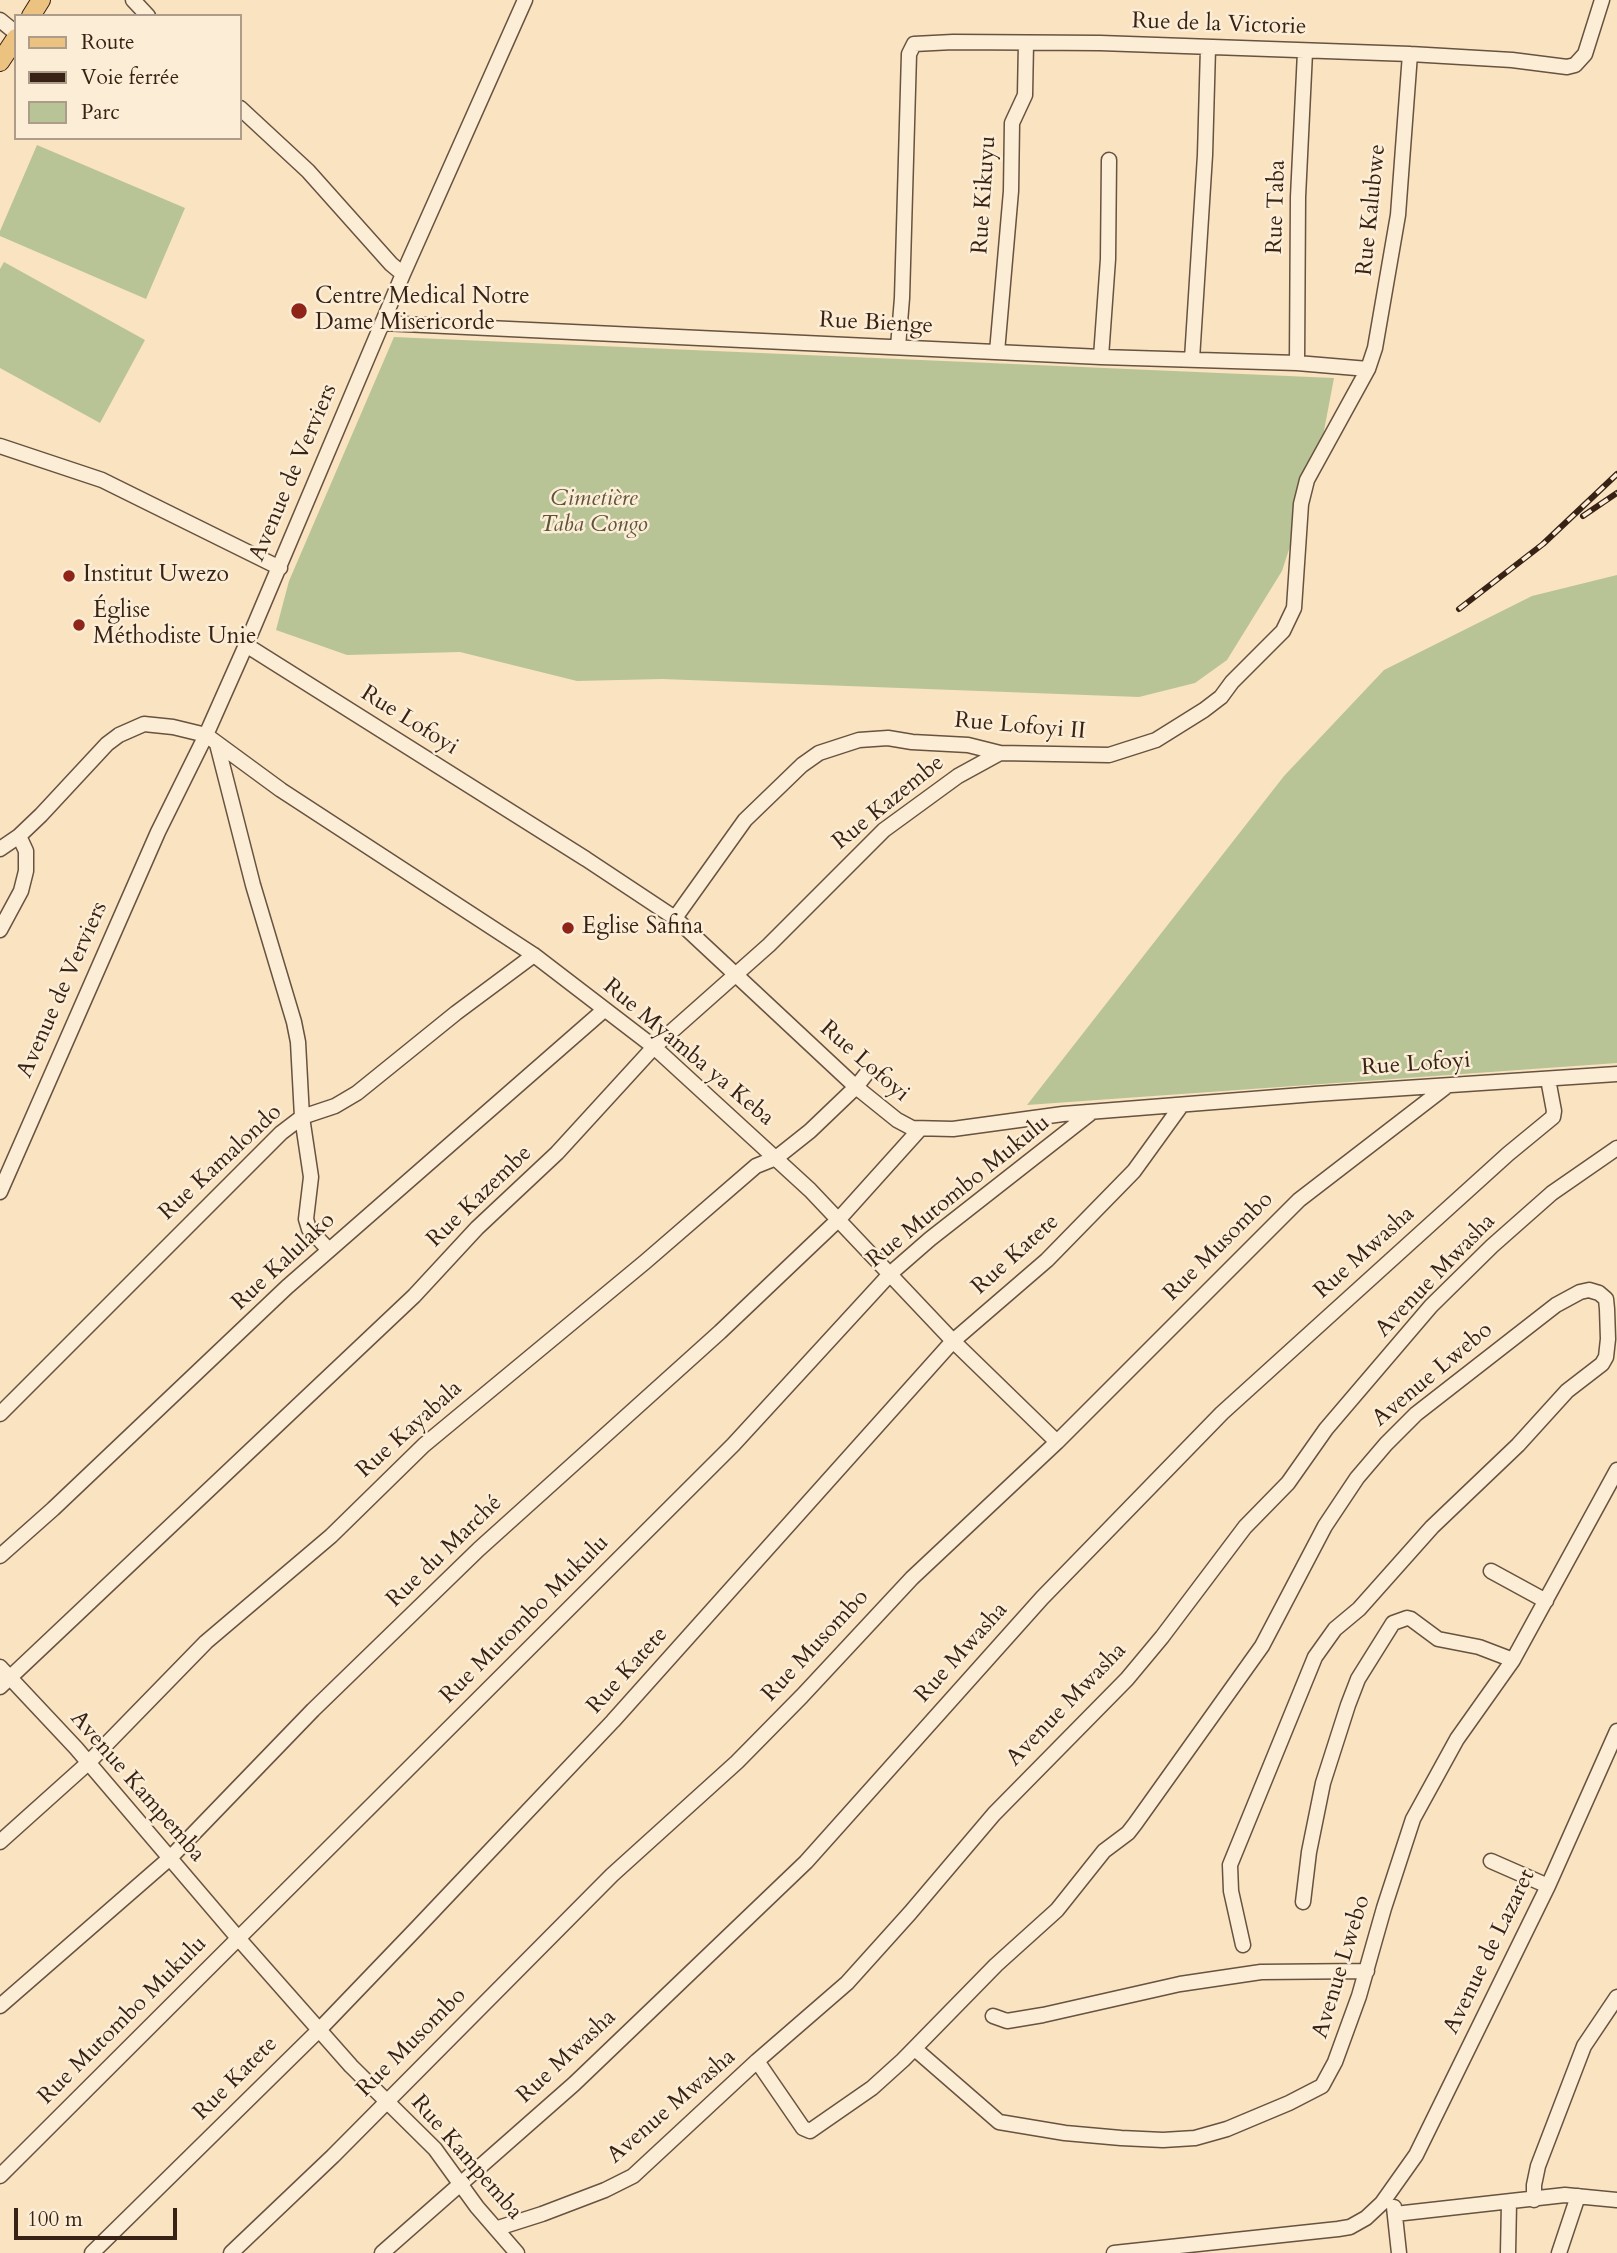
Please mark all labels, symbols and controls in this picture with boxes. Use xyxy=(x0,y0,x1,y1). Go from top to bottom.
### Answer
street label: Rue de la Victorie xyxy=(1131,8,1307,42)
legend xyxy=(14,14,242,140)
text: Route xyxy=(81,28,135,57)
text: Voie ferrée xyxy=(81,63,179,92)
text: Parc xyxy=(81,98,120,127)
street label: Rue Kikuyu xyxy=(967,135,1003,255)
street label: Rue Kalubwe xyxy=(1351,143,1393,277)
street label: Rue Taba xyxy=(1262,159,1292,255)
place label: Centre Medical Notre Dame Misericorde xyxy=(315,284,530,338)
marker: Centre Medical Notre Dame Misericorde xyxy=(289,301,309,321)
street label: Rue Bienge xyxy=(818,307,934,341)
street label: Avenue de Verviers xyxy=(244,380,344,566)
park label: Cimetière Taba Congo xyxy=(540,486,648,540)
place label: Institut Uwezo xyxy=(83,562,229,590)
marker: Institut Uwezo xyxy=(61,568,77,584)
place label: Église Méthodiste Unie xyxy=(93,598,256,652)
marker: Église Méthodiste Unie xyxy=(71,617,87,633)
street label: Rue Lofoyi xyxy=(355,680,463,762)
street label: Rue Lofoyi II xyxy=(953,708,1087,746)
street label: Rue Kazembe xyxy=(828,750,950,856)
street label: Avenue de Verviers xyxy=(12,898,114,1082)
place label: Eglise Safina xyxy=(582,914,703,942)
marker: Eglise Safina xyxy=(560,920,576,936)
street label: Rue Myamba ya Keba xyxy=(597,973,779,1133)
street label: Rue Lofoyi xyxy=(814,1016,914,1108)
street label: Rue Lofoyi xyxy=(1360,1047,1472,1083)
street label: Rue Kamalondo xyxy=(154,1099,288,1227)
street label: Rue Mutombo Mukulu xyxy=(862,1110,1056,1274)
street label: Rue Kazembe xyxy=(422,1140,538,1254)
street label: Rue Musombo xyxy=(1158,1186,1280,1308)
street label: Rue Mwasha xyxy=(1309,1201,1421,1305)
street label: Rue Kalulako xyxy=(227,1207,341,1317)
street label: Avenue Mwasha xyxy=(1370,1208,1502,1344)
street label: Rue Katete xyxy=(967,1209,1065,1301)
street label: Avenue Lwebo xyxy=(1367,1317,1499,1433)
street label: Rue Kayabala xyxy=(352,1375,468,1485)
street label: Rue du Marché xyxy=(382,1490,508,1614)
street label: Rue Mutombo Mukulu xyxy=(435,1530,615,1710)
street label: Rue Musombo xyxy=(757,1584,875,1708)
street label: Rue Mwasha xyxy=(910,1597,1014,1709)
street label: Rue Katete xyxy=(582,1622,674,1720)
street label: Avenue Mwasha xyxy=(1001,1637,1133,1773)
street label: Avenue Kampemba xyxy=(64,1706,210,1868)
street label: Avenue de Lazaret xyxy=(1438,1865,1542,2039)
street label: Avenue Lwebo xyxy=(1307,1892,1377,2042)
street label: Rue Mutombo Mukulu xyxy=(33,1931,213,2111)
street label: Rue Musombo xyxy=(351,1982,473,2104)
street label: Rue Mwasha xyxy=(512,2004,622,2110)
street label: Rue Katete xyxy=(188,2031,284,2127)
street label: Avenue Mwasha xyxy=(602,2044,742,2170)
street label: Rue Kampemba xyxy=(404,2090,528,2226)
scale bar xyxy=(18,2194,180,2238)
text: 100 m xyxy=(27,2205,83,2234)

